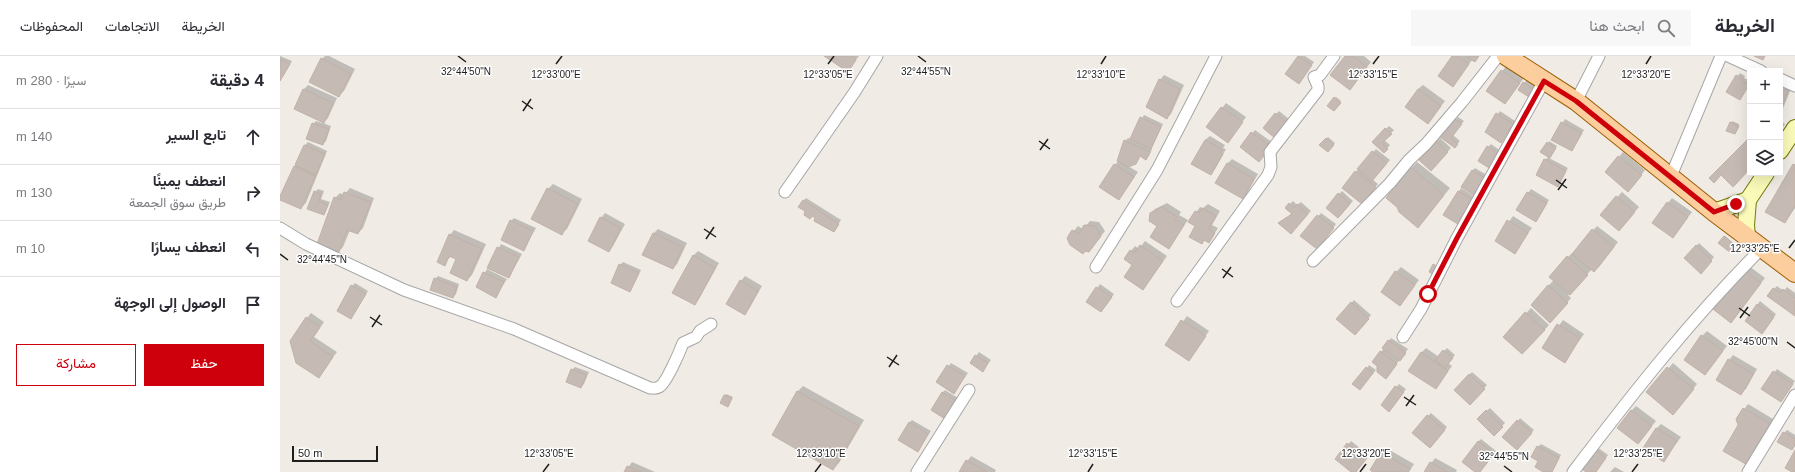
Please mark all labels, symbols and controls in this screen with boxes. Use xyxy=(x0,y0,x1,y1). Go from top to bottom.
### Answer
search box xyxy=(1411,10,1691,46)
text: الخريطة xyxy=(1715,15,1775,36)
text: ابحث هنا xyxy=(1589,17,1645,34)
icon: search xyxy=(1655,17,1677,39)
text: المحفوظات xyxy=(20,18,83,34)
text: الاتجاهات xyxy=(105,18,159,34)
text: الخريطة xyxy=(181,18,225,34)
text: 32°44'50"N xyxy=(441,66,491,77)
text: 32°44'55"N xyxy=(901,66,951,77)
map controls xyxy=(1747,68,1783,176)
button: + xyxy=(1747,68,1783,104)
text: 12°33'00"E xyxy=(531,69,581,80)
text: 12°33'05"E xyxy=(803,69,853,80)
text: 12°33'10"E xyxy=(1076,69,1126,80)
text: 12°33'15"E xyxy=(1348,69,1398,80)
text: 12°33'20"E xyxy=(1621,69,1671,80)
text: 4 دقيقة xyxy=(210,71,264,90)
text: سيرًا · 280 m xyxy=(16,73,86,88)
button: − xyxy=(1747,104,1783,140)
text: تابع السير xyxy=(166,126,226,143)
icon: ahead xyxy=(242,126,264,148)
text: 140 m xyxy=(16,129,52,144)
button: layers xyxy=(1747,140,1783,176)
text: انعطف يمينًا xyxy=(153,172,226,189)
icon: right xyxy=(242,182,264,204)
text: 130 m xyxy=(16,185,52,200)
text: طريق سوق الجمعة xyxy=(129,195,226,210)
route end xyxy=(1727,195,1745,213)
text: انعطف يسارًا xyxy=(151,238,226,255)
icon: left xyxy=(242,238,264,260)
text: 10 m xyxy=(16,241,45,256)
text: 12°33'25"E xyxy=(1730,243,1780,254)
text: 32°44'45"N xyxy=(297,254,347,265)
route start xyxy=(1419,285,1437,303)
text: الوصول إلى الوجهة xyxy=(114,294,226,311)
icon: arrive xyxy=(242,294,264,316)
text: 32°45'00"N xyxy=(1728,336,1778,347)
button: مشاركة xyxy=(16,344,136,386)
button: حفظ xyxy=(144,344,264,386)
scale bar xyxy=(292,444,378,463)
text: 50 m xyxy=(298,447,322,459)
text: 12°33'05"E xyxy=(524,448,574,459)
text: 12°33'10"E xyxy=(796,448,846,459)
text: 12°33'15"E xyxy=(1068,448,1118,459)
text: 12°33'20"E xyxy=(1341,448,1391,459)
text: 12°33'25"E xyxy=(1613,448,1663,459)
text: 32°44'55"N xyxy=(1479,451,1529,462)

